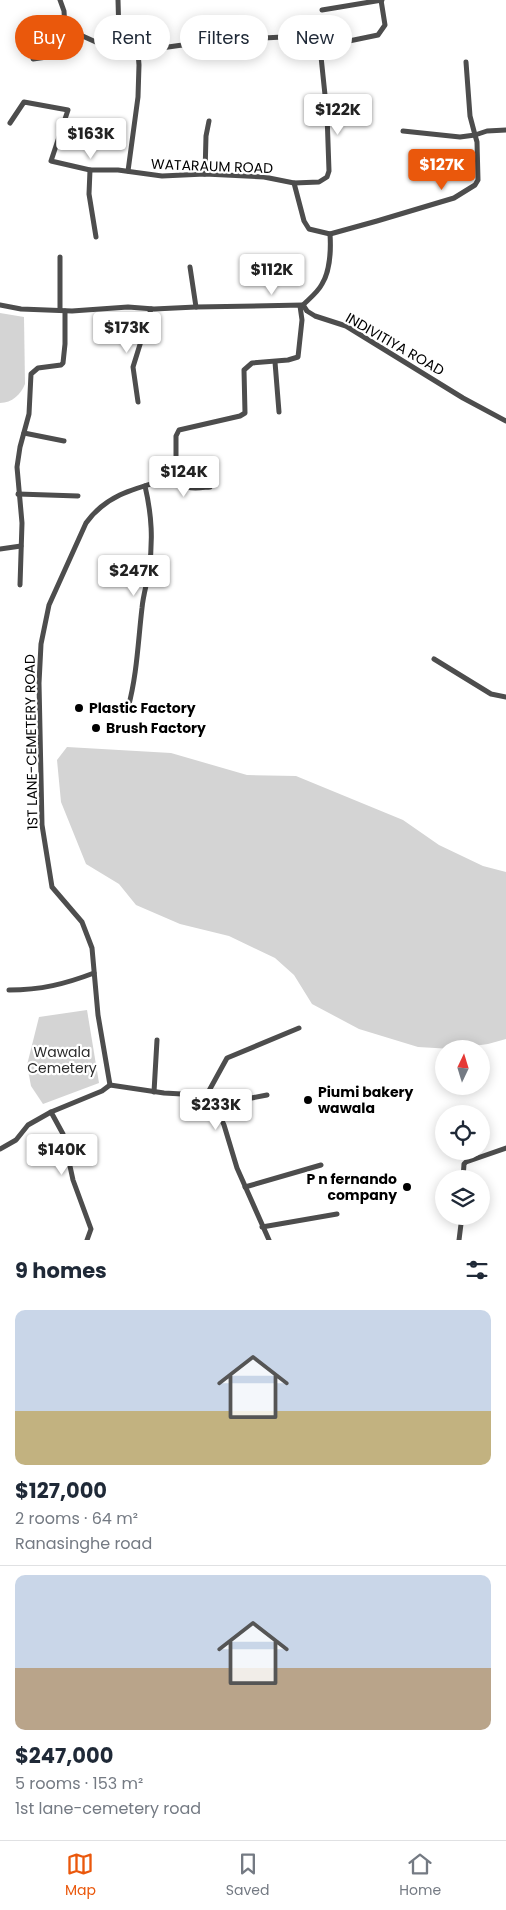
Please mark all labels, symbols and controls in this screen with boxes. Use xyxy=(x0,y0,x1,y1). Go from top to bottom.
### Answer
chip: Buy xyxy=(15,15,84,60)
chip: Rent xyxy=(94,15,170,60)
chip: Filters xyxy=(180,15,268,60)
chip: New xyxy=(278,15,352,60)
pin: $122K xyxy=(303,94,373,136)
text: $122K xyxy=(315,98,361,121)
pin: $163K xyxy=(56,118,126,160)
text: $163K xyxy=(67,122,115,145)
pin: $127K xyxy=(407,148,477,191)
text: $127K xyxy=(419,153,465,176)
street label: WATARAUM ROAD xyxy=(151,154,273,178)
pin: $112K xyxy=(237,254,307,296)
text: $112K xyxy=(251,258,293,281)
street label: INDIVITIYA ROAD xyxy=(342,308,448,380)
pin: $173K xyxy=(92,312,162,354)
text: $173K xyxy=(104,316,150,339)
pin: $124K xyxy=(149,456,219,498)
text: $124K xyxy=(160,460,208,483)
pin: $247K xyxy=(99,554,169,597)
text: $247K xyxy=(109,559,159,582)
street label: 1ST LANE-CEMETERY ROAD xyxy=(19,654,43,830)
place label: Plastic Factory xyxy=(89,698,196,718)
marker: Plastic Factory xyxy=(73,702,85,714)
place label: Brush Factory xyxy=(106,718,206,738)
marker: Brush Factory xyxy=(90,722,102,734)
north arrow xyxy=(435,1040,490,1095)
map controls xyxy=(435,1040,490,1225)
park label: Wawala Cemetery xyxy=(27,1042,97,1078)
place label: Piumi bakery wawala xyxy=(318,1082,414,1118)
pin: $233K xyxy=(181,1088,251,1131)
text: $233K xyxy=(191,1093,241,1116)
marker: Piumi bakery wawala xyxy=(302,1094,314,1106)
button: locate xyxy=(435,1105,490,1160)
pin: $140K xyxy=(27,1134,97,1176)
text: $140K xyxy=(38,1138,86,1161)
place label: P n fernando company xyxy=(306,1169,397,1205)
button: layers xyxy=(435,1170,490,1225)
marker: P n fernando company xyxy=(401,1181,413,1193)
text: 9 homes xyxy=(15,1256,107,1285)
icon: filters xyxy=(463,1256,491,1284)
icon: home xyxy=(208,1342,298,1432)
text: $127,000 xyxy=(15,1476,107,1505)
text: 2 rooms · 64 m² xyxy=(15,1507,138,1530)
text: Ranasinghe road xyxy=(15,1532,152,1555)
icon: home xyxy=(208,1608,298,1698)
text: $247,000 xyxy=(15,1741,113,1770)
text: 5 rooms · 153 m² xyxy=(15,1772,143,1795)
text: 1st lane-cemetery road xyxy=(15,1797,201,1820)
tab: Map xyxy=(65,1850,96,1901)
tab: Saved xyxy=(226,1850,269,1901)
tab: Home xyxy=(399,1850,441,1901)

